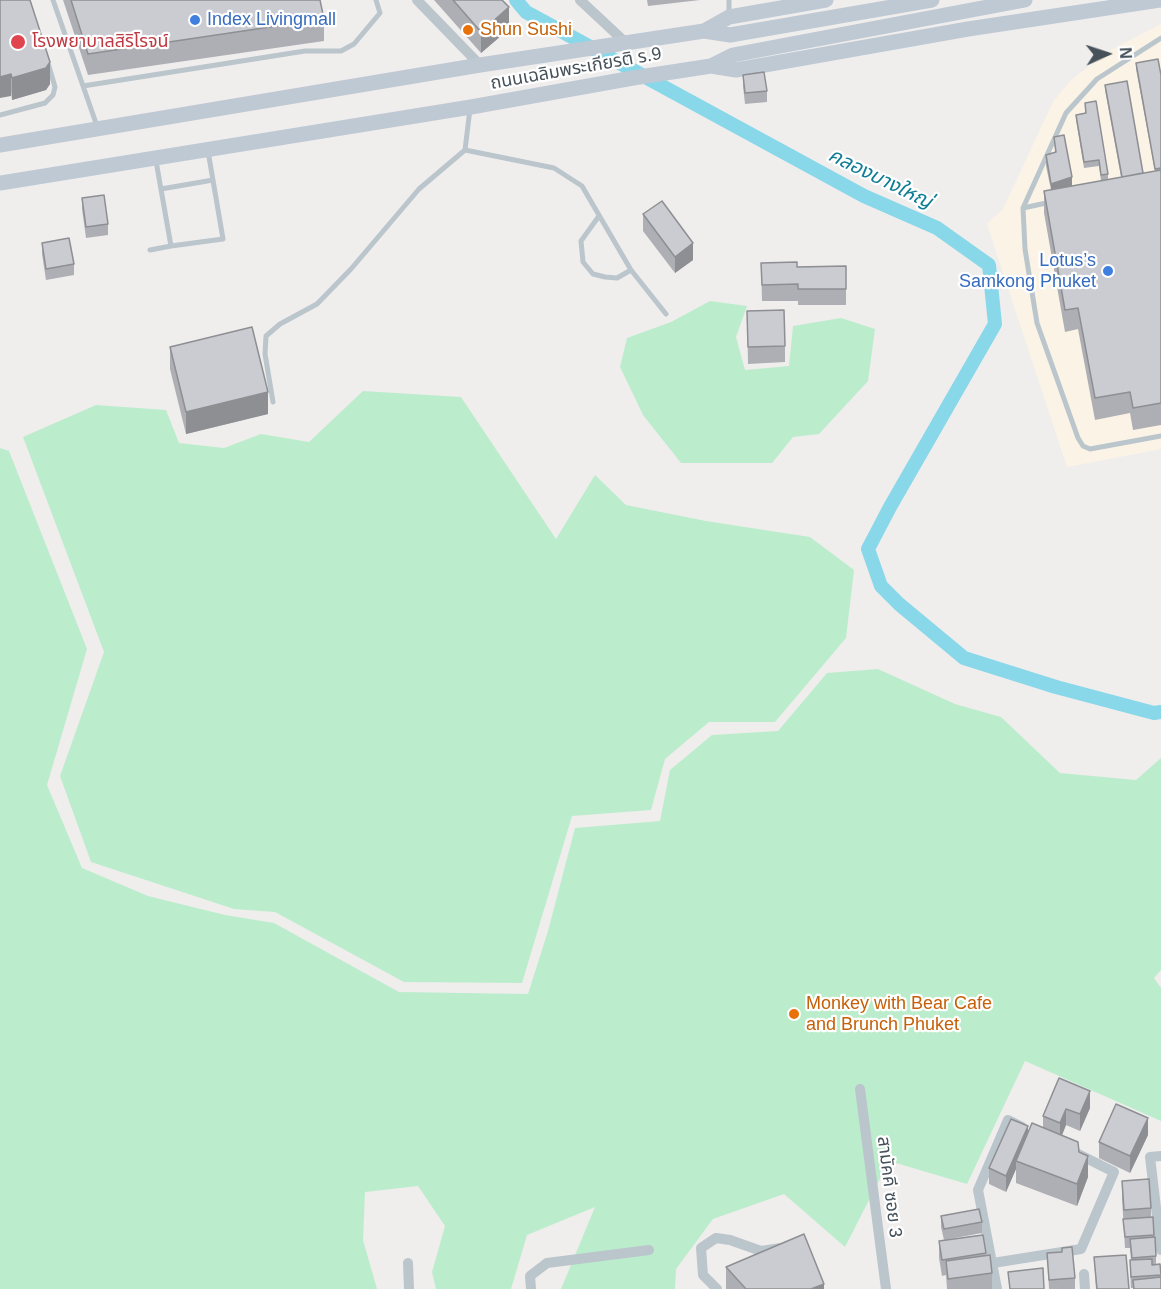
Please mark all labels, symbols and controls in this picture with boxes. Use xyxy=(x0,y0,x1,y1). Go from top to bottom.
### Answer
place label: Index Livingmall xyxy=(207,9,336,31)
marker: Index Livingmall xyxy=(188,13,202,27)
place label: Shun Sushi xyxy=(480,19,572,41)
marker: Shun Sushi xyxy=(461,23,475,37)
north arrow xyxy=(1077,24,1137,84)
place label: โรงพยาบาลสิริโรจน์ xyxy=(32,31,169,53)
marker: โรงพยาบาลสิริโรจน์ xyxy=(9,33,27,51)
street label: ถนนเฉลิมพระเกียรติ ร.9 xyxy=(489,43,663,95)
text: N xyxy=(1117,47,1134,59)
water label: คลองบางใหญ่ xyxy=(824,144,936,214)
place label: Lotus’s Samkong Phuket xyxy=(959,250,1096,292)
marker: Lotus’s Samkong Phuket xyxy=(1101,264,1115,278)
place label: Monkey with Bear Cafe and Brunch Phuket xyxy=(806,993,992,1036)
marker: Monkey with Bear Cafe and Brunch Phuket xyxy=(787,1007,801,1021)
street label: สามัคคี ซอย 3 xyxy=(872,1135,906,1239)

